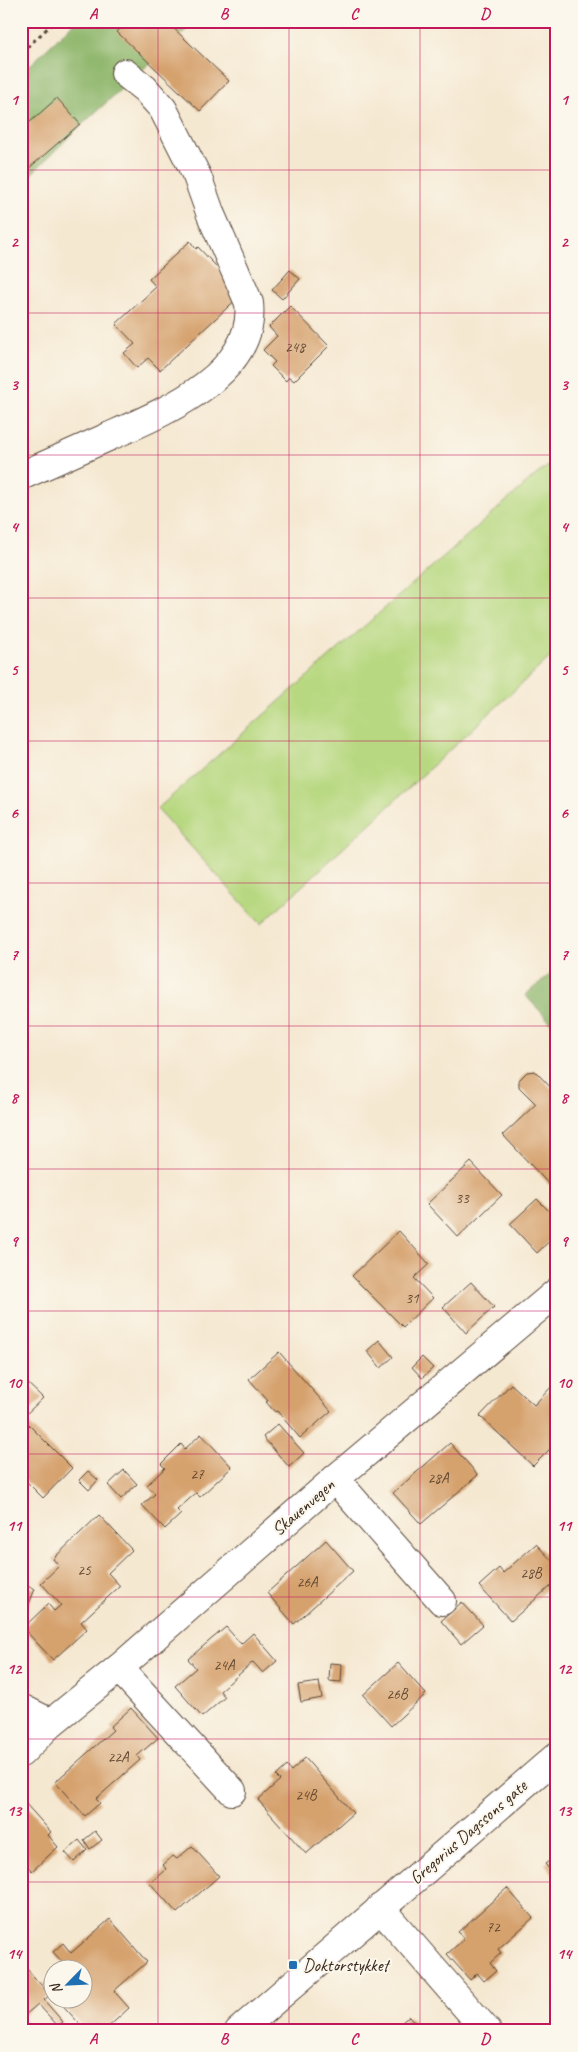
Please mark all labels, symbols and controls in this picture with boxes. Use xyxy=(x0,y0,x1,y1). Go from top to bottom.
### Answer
text: A xyxy=(89,4,99,24)
text: B xyxy=(220,4,230,24)
text: C xyxy=(350,4,360,24)
text: D xyxy=(480,4,491,24)
text: 1 xyxy=(10,90,19,110)
text: 1 xyxy=(560,90,569,110)
text: 2 xyxy=(10,232,19,252)
text: 2 xyxy=(560,232,569,252)
house number: 248 xyxy=(285,338,306,357)
text: 3 xyxy=(10,375,19,395)
text: 3 xyxy=(560,375,569,395)
text: 4 xyxy=(10,517,19,537)
text: 4 xyxy=(560,517,569,537)
text: 5 xyxy=(11,660,20,680)
text: 5 xyxy=(561,660,570,680)
text: 6 xyxy=(10,803,19,823)
text: 6 xyxy=(560,803,569,823)
text: 7 xyxy=(10,945,19,965)
text: 7 xyxy=(560,945,569,965)
text: 8 xyxy=(10,1088,19,1108)
text: 8 xyxy=(560,1088,569,1108)
house number: 33 xyxy=(455,1189,470,1208)
text: 9 xyxy=(10,1231,19,1251)
text: 9 xyxy=(560,1231,569,1251)
house number: 31 xyxy=(405,1289,420,1308)
text: 10 xyxy=(7,1373,23,1393)
text: 10 xyxy=(557,1373,573,1393)
house number: 27 xyxy=(190,1465,205,1484)
house number: 28A xyxy=(427,1469,450,1488)
street label: Skauenvegen xyxy=(267,1473,340,1540)
text: 11 xyxy=(7,1516,23,1536)
text: 11 xyxy=(557,1516,573,1536)
house number: 25 xyxy=(77,1561,92,1580)
house number: 28B xyxy=(520,1564,543,1583)
house number: 26A xyxy=(296,1573,319,1592)
house number: 24A xyxy=(213,1656,236,1675)
text: 12 xyxy=(7,1659,23,1679)
text: 12 xyxy=(557,1659,573,1679)
house number: 26B xyxy=(386,1685,409,1704)
house number: 22A xyxy=(107,1748,130,1767)
street label: Gregorius Dagssons gate xyxy=(405,1774,532,1889)
house number: 24B xyxy=(295,1786,318,1805)
text: 13 xyxy=(7,1801,23,1821)
text: 13 xyxy=(557,1801,573,1821)
house number: 72 xyxy=(486,1918,501,1937)
text: 14 xyxy=(7,1944,23,1964)
text: 14 xyxy=(557,1944,573,1964)
place label: Doktorstykket xyxy=(303,1954,392,1976)
marker: Doktorstykket xyxy=(287,1959,299,1971)
north arrow xyxy=(42,1960,92,2010)
text: N xyxy=(46,1980,66,1997)
text: A xyxy=(89,2029,99,2049)
text: B xyxy=(220,2029,230,2049)
text: C xyxy=(350,2029,360,2049)
text: D xyxy=(480,2029,491,2049)

